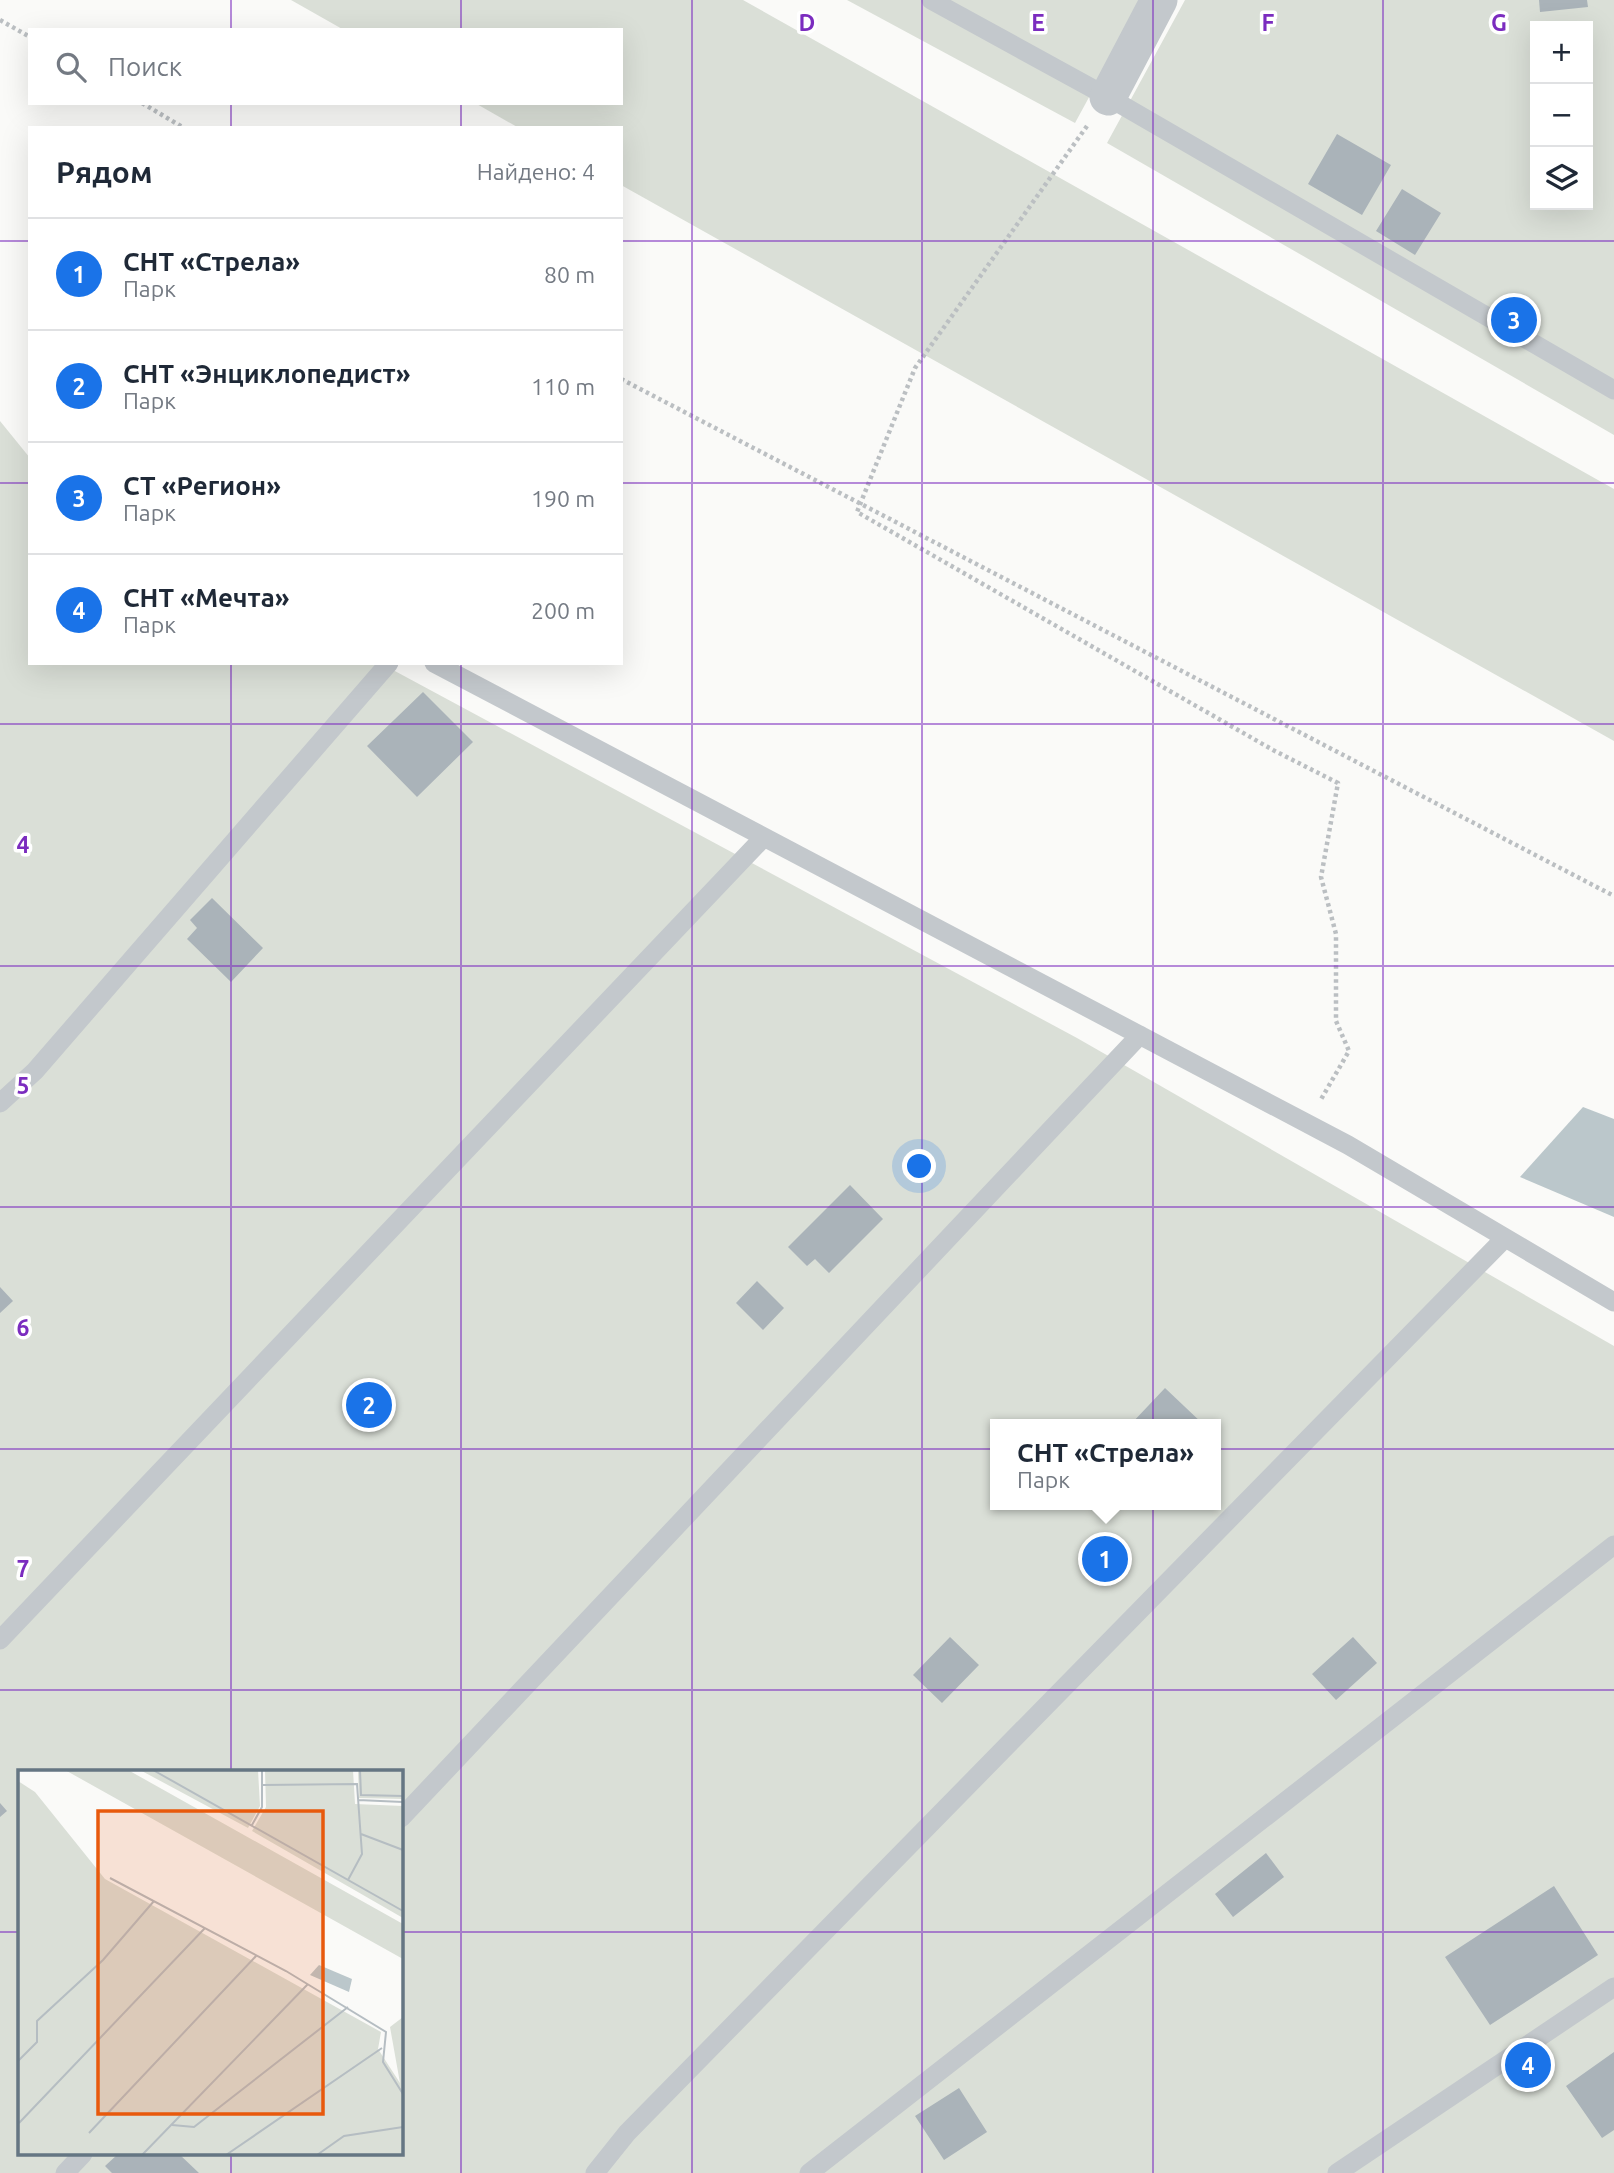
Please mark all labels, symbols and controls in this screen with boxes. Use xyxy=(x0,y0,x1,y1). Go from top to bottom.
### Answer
text: D xyxy=(799,10,815,35)
text: E xyxy=(1031,10,1045,35)
text: F xyxy=(1262,10,1275,35)
text: G xyxy=(1491,10,1507,35)
map controls xyxy=(1530,21,1593,210)
button: + xyxy=(1530,21,1593,84)
search box xyxy=(28,28,623,105)
icon: search xyxy=(52,48,90,86)
text: Поиск xyxy=(108,52,182,81)
button: − xyxy=(1530,84,1593,147)
button: layers xyxy=(1530,147,1593,210)
text: Рядом xyxy=(56,155,152,189)
text: Найдено: 4 xyxy=(477,159,595,184)
text: СНТ «Стрела» xyxy=(123,247,300,276)
text: 1 xyxy=(73,262,85,287)
text: 80 m xyxy=(544,262,595,287)
text: Парк xyxy=(123,276,176,301)
pin: 3 xyxy=(1491,294,1537,346)
text: СНТ «Энциклопедист» xyxy=(123,359,410,388)
text: 2 xyxy=(73,374,85,399)
text: 110 m xyxy=(531,374,595,399)
text: Парк xyxy=(123,388,176,413)
text: СТ «Регион» xyxy=(123,471,281,500)
text: 3 xyxy=(73,486,85,511)
text: 190 m xyxy=(531,486,595,511)
text: Парк xyxy=(123,500,176,525)
text: СНТ «Мечта» xyxy=(123,583,289,612)
text: 4 xyxy=(73,598,85,623)
text: 200 m xyxy=(531,598,595,623)
text: Парк xyxy=(123,612,176,637)
text: 4 xyxy=(17,832,30,857)
text: 5 xyxy=(17,1073,29,1098)
your location xyxy=(902,1149,936,1183)
text: 6 xyxy=(17,1315,30,1340)
pin: 2 xyxy=(346,1379,392,1431)
popup xyxy=(990,1419,1221,1510)
text: СНТ «Стрела» xyxy=(1017,1438,1194,1467)
text: Парк xyxy=(1017,1467,1070,1492)
pin: 1 xyxy=(1082,1533,1128,1585)
text: 7 xyxy=(17,1556,29,1581)
inset map xyxy=(18,1770,402,2156)
pin: 4 xyxy=(1505,2039,1551,2091)

